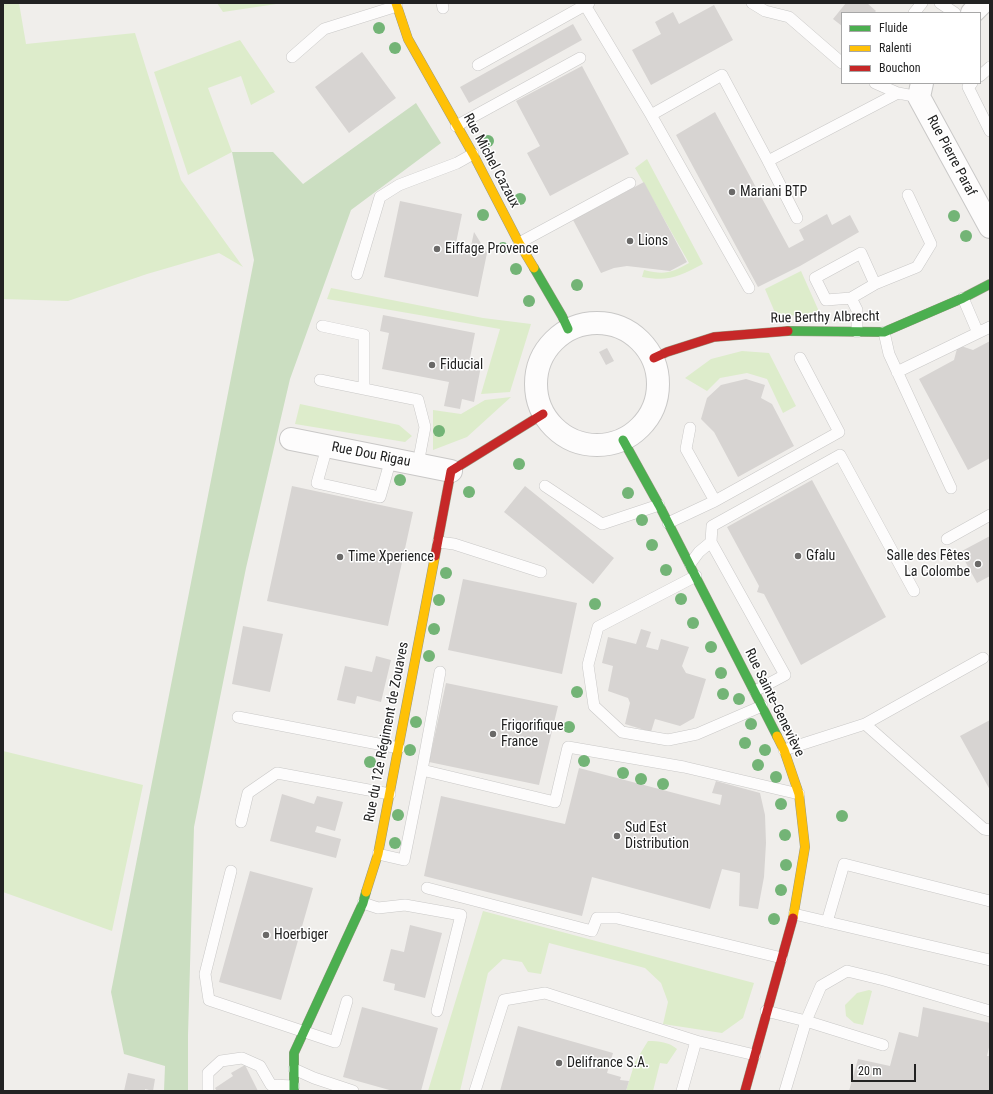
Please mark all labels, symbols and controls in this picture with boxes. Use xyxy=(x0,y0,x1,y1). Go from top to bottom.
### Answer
legend xyxy=(841,12,981,84)
text: Fluide xyxy=(879,21,908,35)
text: Ralenti xyxy=(879,41,912,55)
text: Bouchon xyxy=(879,61,921,75)
street label: Rue Michel Cazaux xyxy=(459,111,523,211)
street label: Rue Pierre Paraf xyxy=(923,113,979,199)
place label: Mariani BTP xyxy=(740,184,807,200)
marker: Mariani BTP xyxy=(727,187,737,197)
place label: Lions xyxy=(638,233,668,249)
marker: Lions xyxy=(625,236,635,246)
place label: Eiffage Provence xyxy=(445,241,539,257)
marker: Eiffage Provence xyxy=(432,244,442,254)
street label: Rue Berthy Albrecht xyxy=(770,309,880,327)
place label: Fiducial xyxy=(440,357,483,373)
marker: Fiducial xyxy=(427,360,437,370)
street label: Rue Dou Rigau xyxy=(330,439,412,471)
place label: Gfalu xyxy=(806,548,835,564)
place label: Salle des Fêtes La Colombe xyxy=(886,548,970,580)
place label: Time Xperience xyxy=(348,549,434,565)
marker: Gfalu xyxy=(793,551,803,561)
marker: Time Xperience xyxy=(335,552,345,562)
marker: Salle des Fêtes La Colombe xyxy=(973,559,983,569)
street label: Rue du 12e Régiment de Zouaves xyxy=(361,641,413,823)
street label: Rue Sainte-Geneviève xyxy=(741,646,807,760)
place label: Frigorifique France xyxy=(501,718,564,750)
marker: Frigorifique France xyxy=(488,729,498,739)
place label: Sud Est Distribution xyxy=(625,820,689,852)
marker: Sud Est Distribution xyxy=(612,831,622,841)
place label: Hoerbiger xyxy=(274,927,328,943)
marker: Hoerbiger xyxy=(261,930,271,940)
place label: Delifrance S.A. xyxy=(567,1055,649,1071)
scale bar xyxy=(853,1056,918,1082)
marker: Delifrance S.A. xyxy=(554,1058,564,1068)
text: 20 m xyxy=(858,1064,882,1078)

